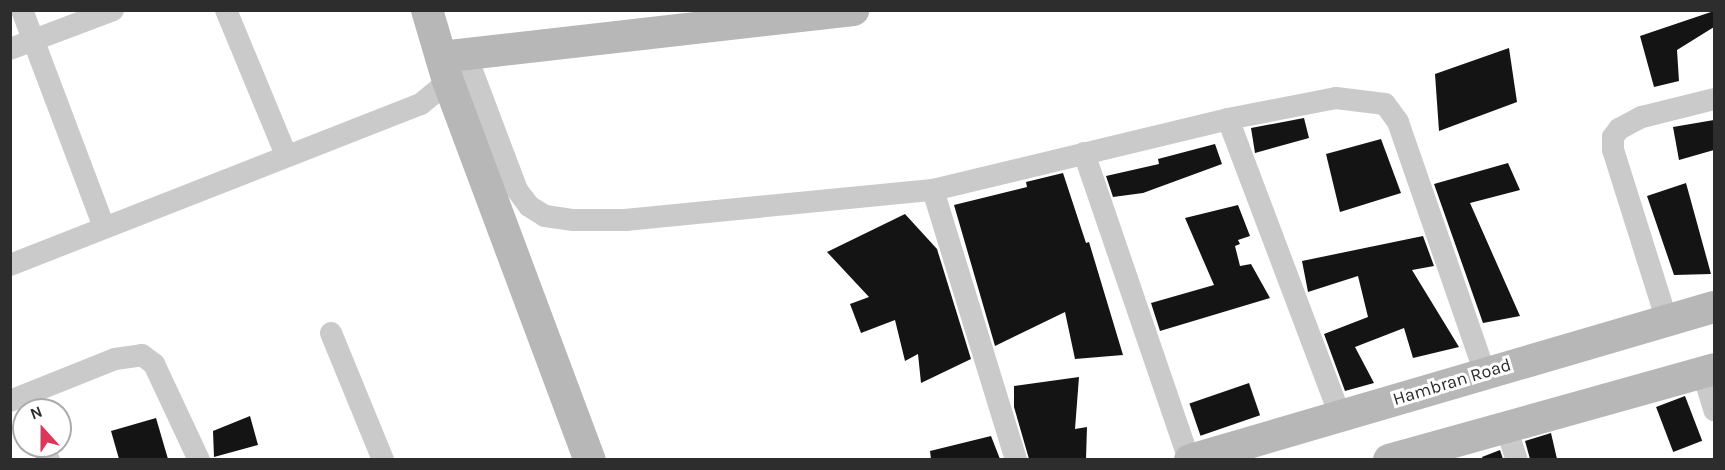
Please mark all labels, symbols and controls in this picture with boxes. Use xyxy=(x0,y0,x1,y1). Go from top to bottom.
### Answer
street label: Hambran Road xyxy=(1390,354,1514,410)
north arrow xyxy=(12,398,72,458)
text: N xyxy=(27,402,45,424)

